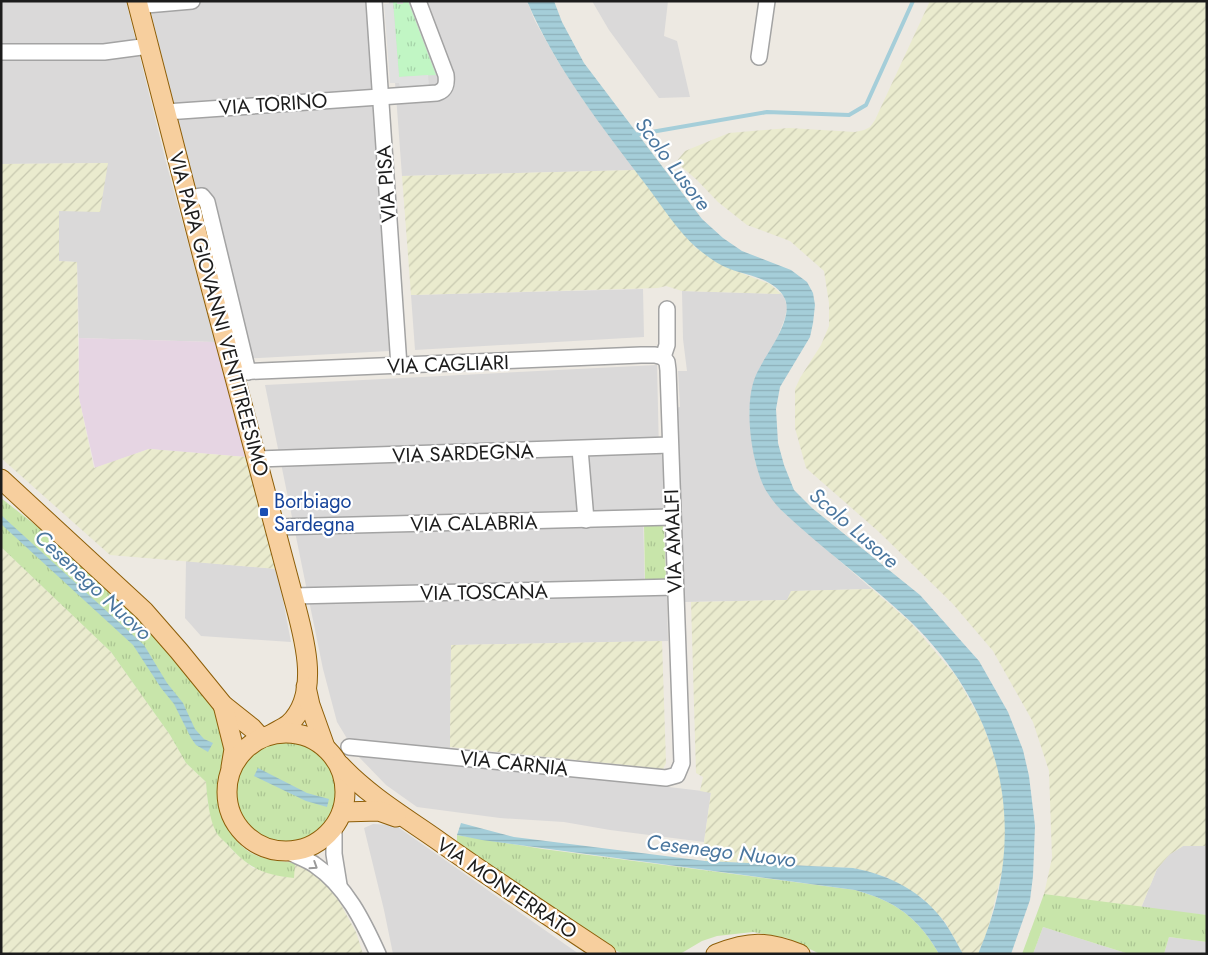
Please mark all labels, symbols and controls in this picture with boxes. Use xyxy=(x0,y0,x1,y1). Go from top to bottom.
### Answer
street label: VIA TORINO xyxy=(218,86,328,123)
water label: Scolo Lusore xyxy=(628,111,718,217)
street label: VIA PISA xyxy=(369,144,404,224)
street label: VIA PAPA GIOVANNI VENTITREESIMO xyxy=(161,149,276,480)
street label: VIA CAGLIARI xyxy=(387,348,509,381)
street label: VIA SARDEGNA xyxy=(392,437,535,470)
water label: Scolo Lusore xyxy=(803,481,906,576)
place label: Borbiago Sardegna xyxy=(274,487,355,539)
street label: VIA AMALFI xyxy=(657,489,690,593)
marker: Borbiago Sardegna xyxy=(258,506,270,518)
street label: VIA CALABRIA xyxy=(410,508,539,539)
water label: Cesenego Nuovo xyxy=(28,523,158,647)
street label: VIA TOSCANA xyxy=(420,577,549,608)
street label: VIA CARNIA xyxy=(458,743,570,784)
water label: Cesenego Nuovo xyxy=(644,827,798,875)
street label: VIA MONFERRATO xyxy=(431,831,583,946)
one-way arrow xyxy=(309,859,318,869)

